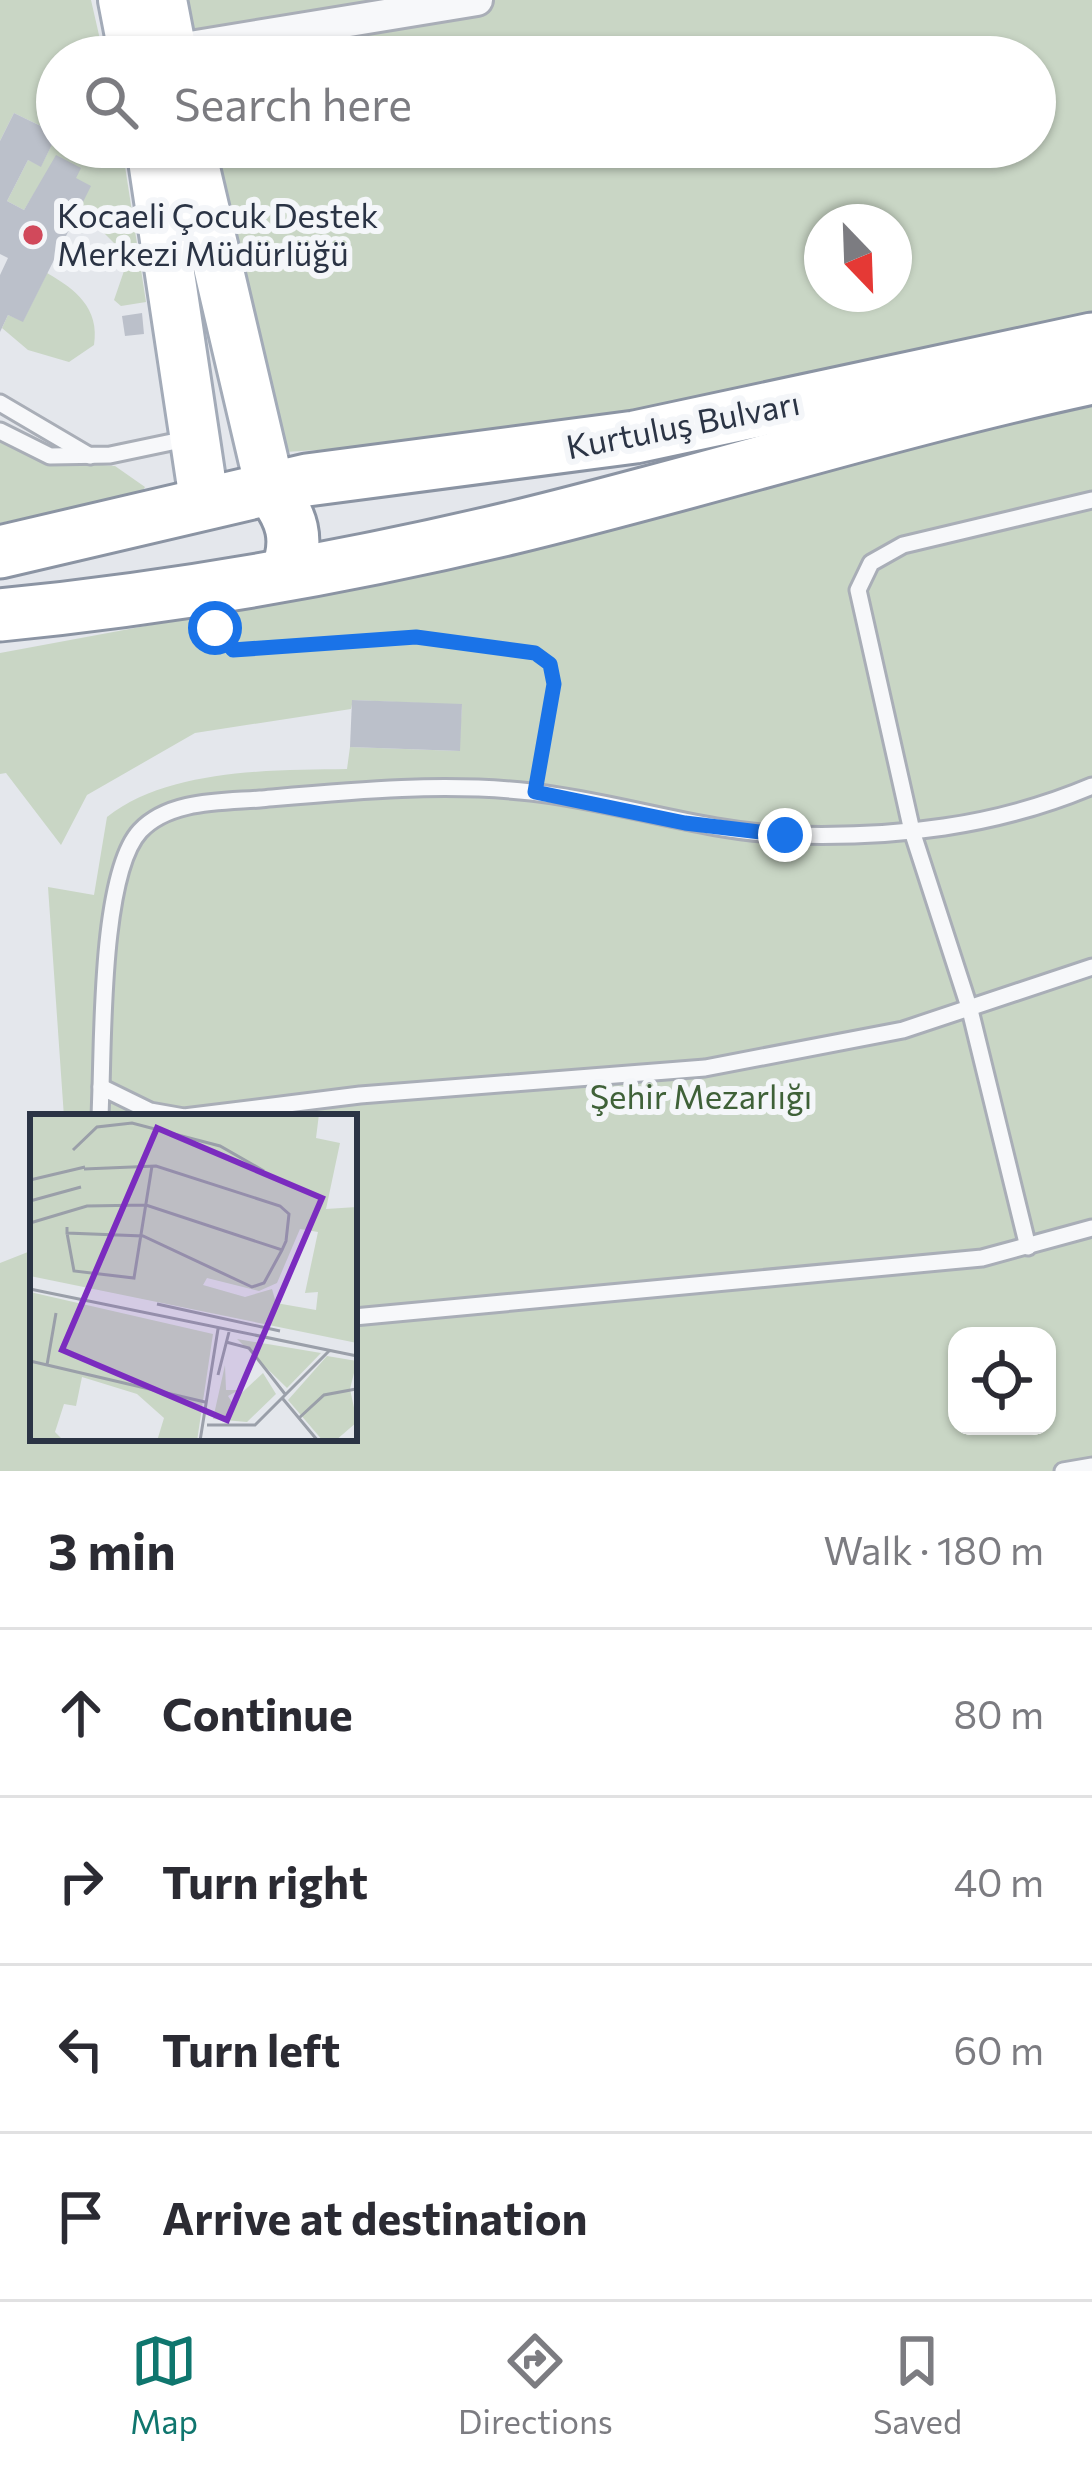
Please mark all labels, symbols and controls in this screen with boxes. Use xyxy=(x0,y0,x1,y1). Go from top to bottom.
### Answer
search box xyxy=(36,36,1056,168)
icon: search xyxy=(78,69,144,135)
text: Search here xyxy=(174,75,412,130)
place label: Kocaeli Çocuk Destek Merkezi Müdürlüğü xyxy=(57,194,378,273)
north arrow xyxy=(804,204,912,312)
marker: Kocaeli Çocuk Destek Merkezi Müdürlüğü xyxy=(20,222,46,248)
street label: Kurtuluş Bulvarı xyxy=(562,381,803,466)
route start xyxy=(188,601,242,655)
route end xyxy=(758,808,812,862)
park label: Şehir Mezarlığı xyxy=(590,1075,812,1116)
inset map xyxy=(30,1114,357,1441)
map controls xyxy=(948,1327,1056,1435)
button: locate xyxy=(948,1327,1056,1435)
text: 3 min xyxy=(48,1518,176,1581)
text: Walk · 180 m xyxy=(823,1525,1044,1573)
icon: ahead xyxy=(48,1680,114,1746)
text: Continue xyxy=(162,1685,353,1740)
text: 80 m xyxy=(953,1689,1044,1737)
icon: right xyxy=(48,1848,114,1914)
text: Turn right xyxy=(162,1853,368,1908)
text: 40 m xyxy=(954,1857,1044,1905)
icon: left xyxy=(48,2016,114,2082)
text: Turn left xyxy=(162,2021,340,2076)
text: 60 m xyxy=(953,2025,1044,2073)
icon: arrive xyxy=(48,2184,114,2250)
text: Arrive at destination xyxy=(162,2189,588,2244)
tab: Map xyxy=(130,2328,198,2441)
tab: Directions xyxy=(458,2328,613,2441)
tab: Saved xyxy=(873,2328,962,2441)

